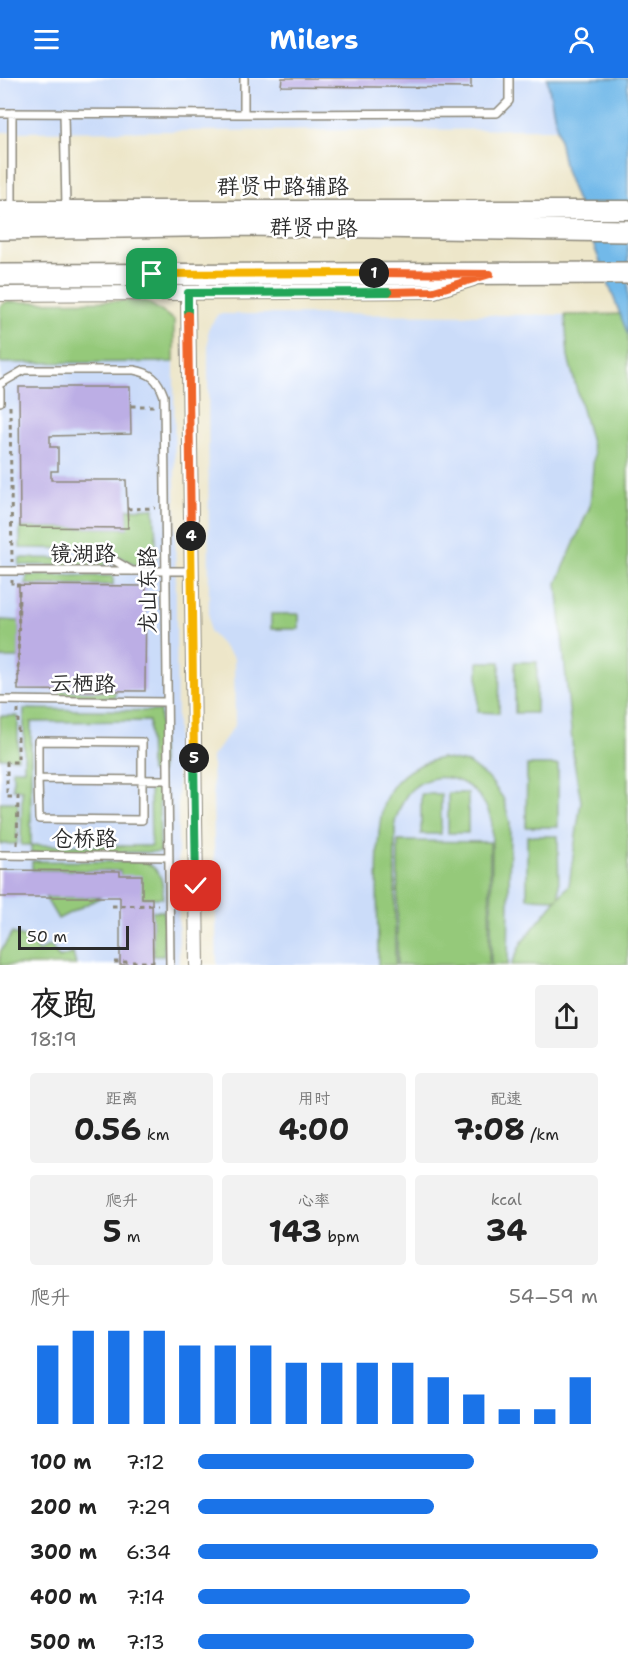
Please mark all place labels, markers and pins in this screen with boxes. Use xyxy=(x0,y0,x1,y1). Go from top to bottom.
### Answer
pin xyxy=(126,248,177,299)
pin: 1 xyxy=(359,258,389,288)
pin: 4 xyxy=(176,521,206,551)
pin: 5 xyxy=(179,743,209,773)
pin xyxy=(170,860,221,911)

